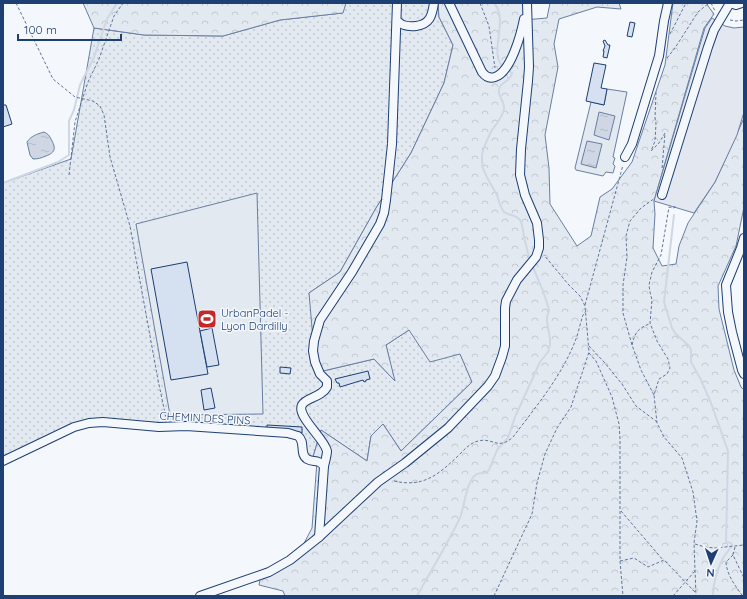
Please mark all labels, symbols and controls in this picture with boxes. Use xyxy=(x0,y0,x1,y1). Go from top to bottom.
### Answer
scale bar xyxy=(18,16,121,42)
text: 100 m xyxy=(24,22,57,37)
place label: UrbanPadel - Lyon Dardilly xyxy=(221,306,289,333)
sports icon: UrbanPadel - Lyon Dardilly xyxy=(196,308,218,330)
street label: CHEMIN DES PINS xyxy=(159,409,251,427)
north arrow xyxy=(691,543,731,583)
text: N xyxy=(706,566,715,580)

